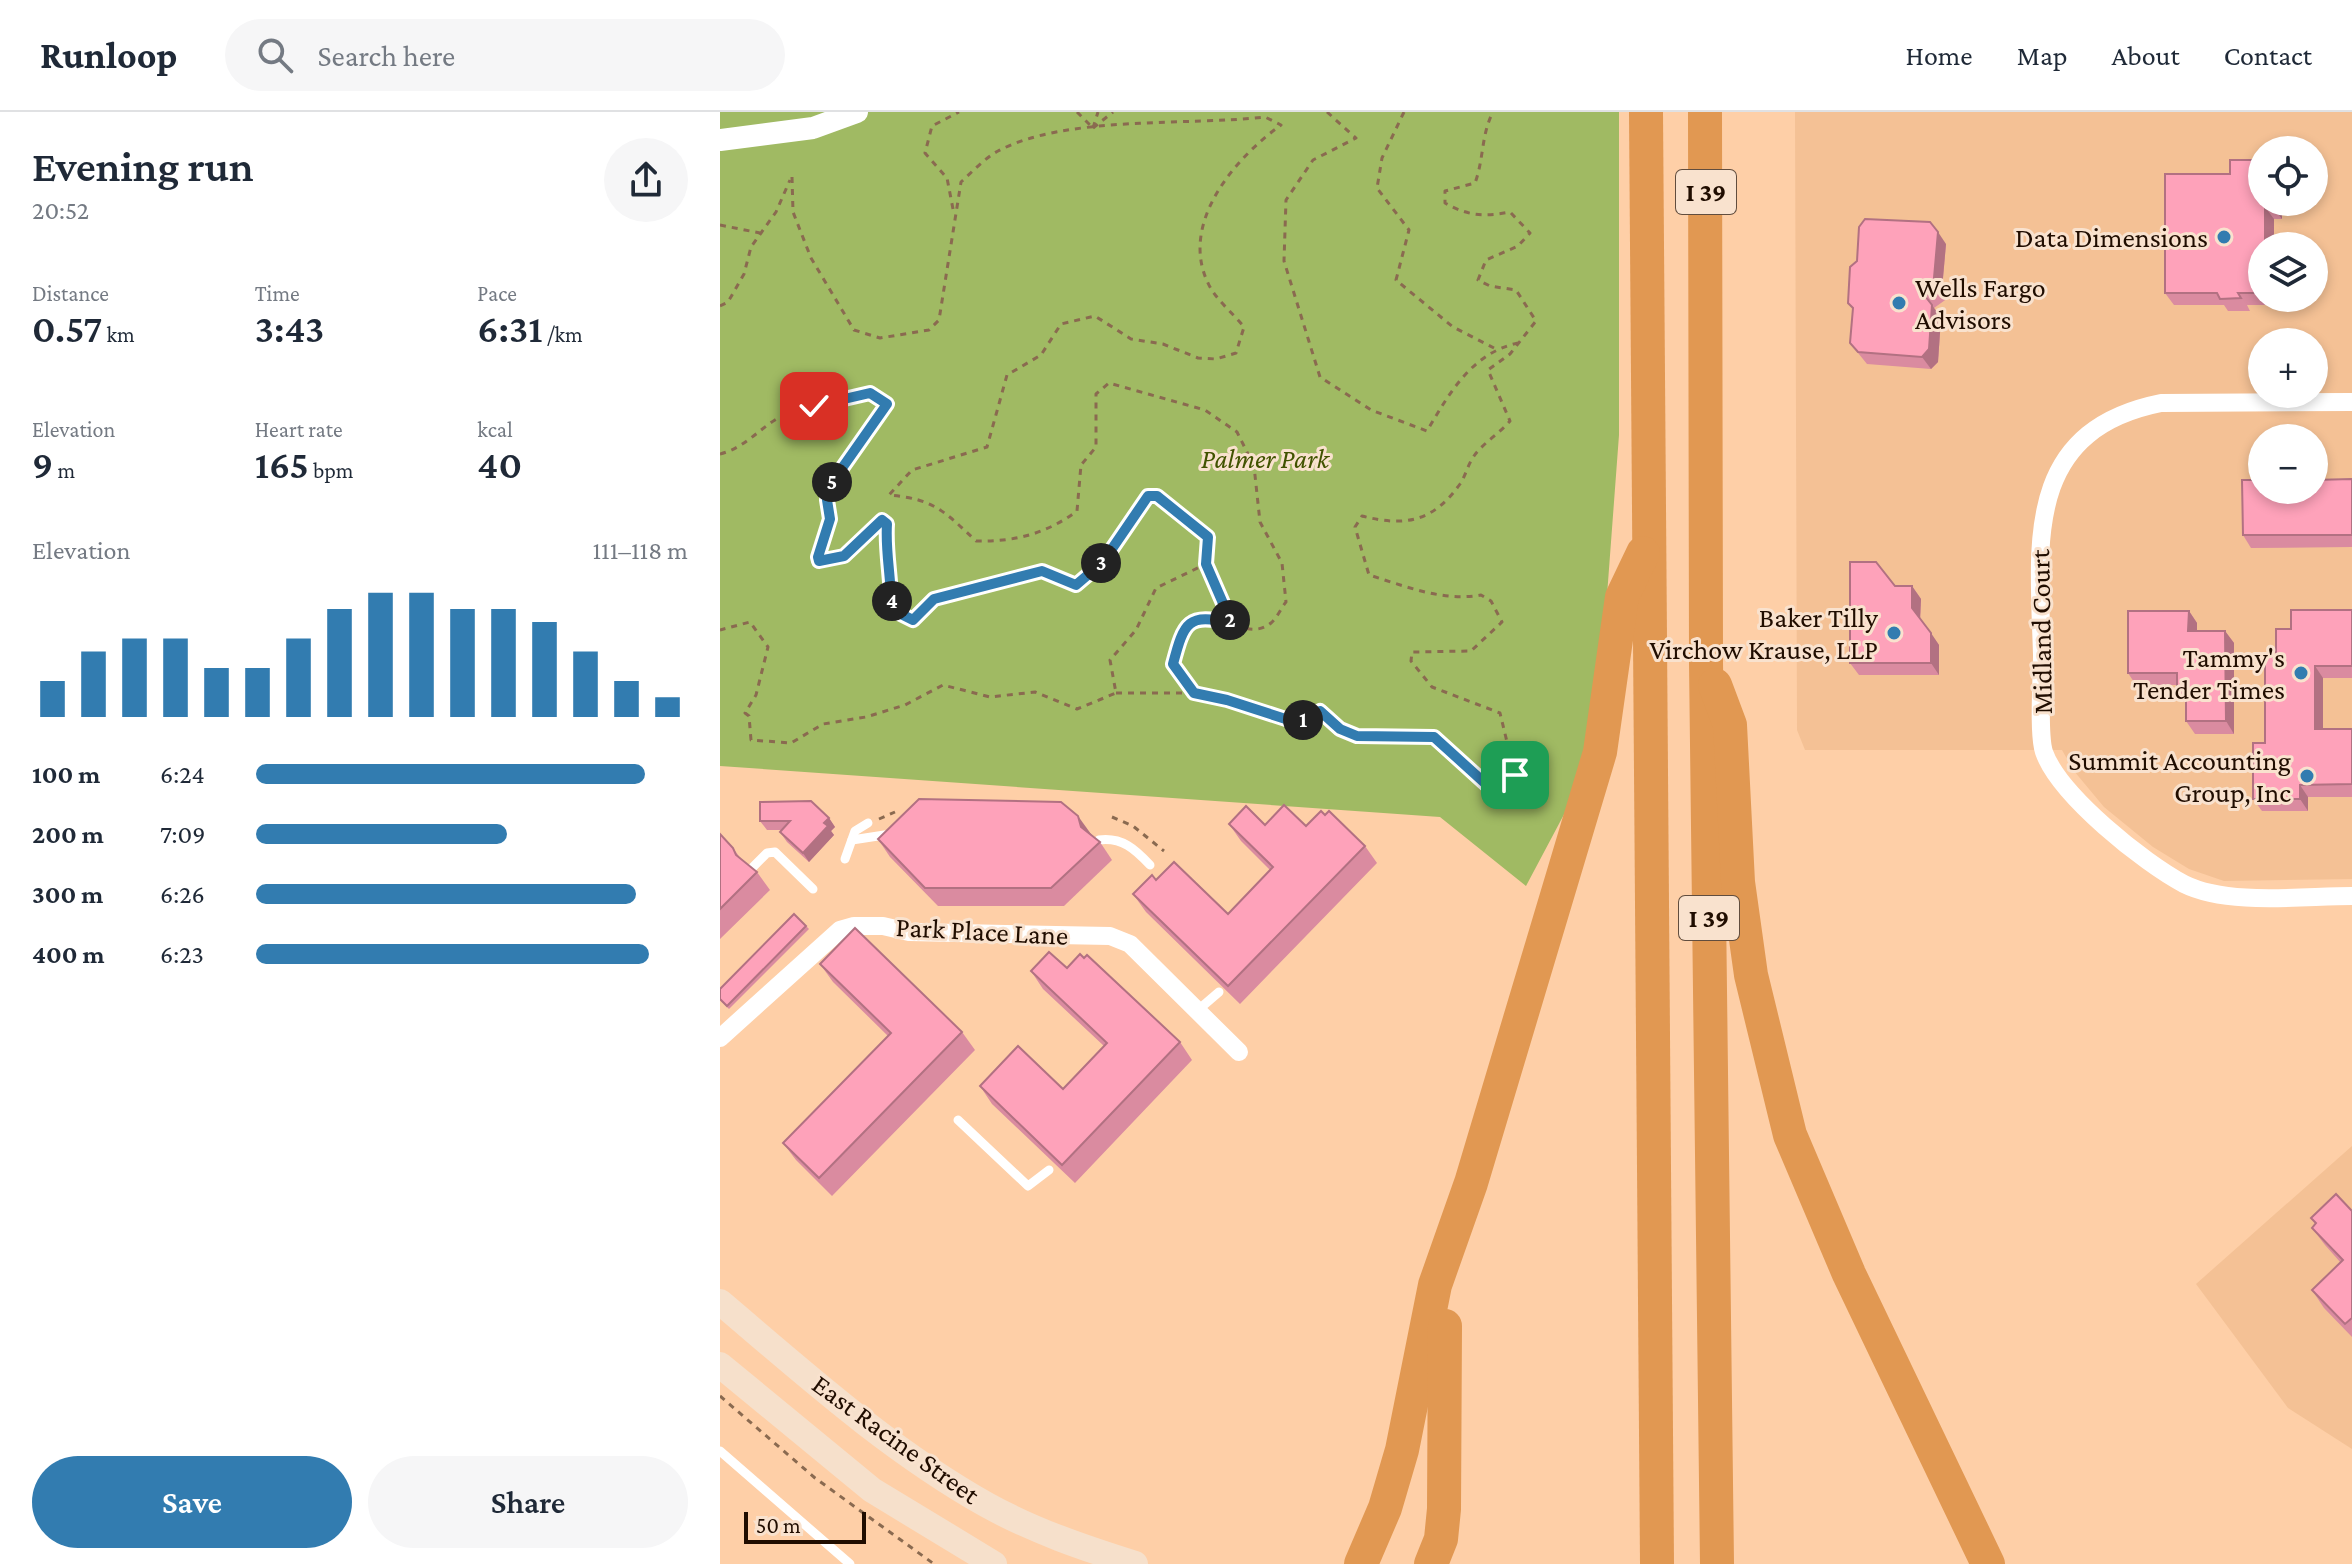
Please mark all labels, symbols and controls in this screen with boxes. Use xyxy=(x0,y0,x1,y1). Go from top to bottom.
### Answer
search box xyxy=(225,19,785,91)
icon: search xyxy=(253,33,297,77)
text: Runloop xyxy=(40,34,177,76)
text: Search here xyxy=(317,39,455,72)
text: Home xyxy=(1906,40,1973,71)
text: Map xyxy=(2017,40,2068,71)
text: About xyxy=(2112,40,2180,71)
text: Contact xyxy=(2224,40,2312,71)
map controls xyxy=(2248,136,2328,504)
button: locate xyxy=(2248,136,2328,216)
button: share xyxy=(604,138,688,222)
text: Evening run xyxy=(32,142,254,190)
road number: I 39 xyxy=(1676,170,1736,214)
text: 20:52 xyxy=(32,196,89,225)
place label: Data Dimensions xyxy=(2015,222,2208,253)
marker: Data Dimensions xyxy=(2215,228,2233,246)
button: layers xyxy=(2248,232,2328,312)
place label: Wells Fargo Advisors xyxy=(1915,272,2046,335)
text: Distance xyxy=(32,281,109,306)
text: Time xyxy=(255,281,300,306)
text: Pace xyxy=(477,281,517,306)
marker: Wells Fargo Advisors xyxy=(1890,294,1908,312)
text: 0.57 xyxy=(32,306,102,351)
text: 3:43 xyxy=(255,306,324,351)
text: 6:31 xyxy=(477,306,543,351)
text: km xyxy=(102,322,135,347)
text: /km xyxy=(543,322,583,347)
button: + xyxy=(2248,328,2328,408)
pin xyxy=(780,372,848,440)
icon: check xyxy=(792,384,836,428)
text: Elevation xyxy=(32,417,115,442)
text: Heart rate xyxy=(255,417,343,442)
text: kcal xyxy=(477,417,513,442)
button: − xyxy=(2248,424,2328,504)
text: 9 xyxy=(32,442,53,487)
text: 165 xyxy=(255,442,309,487)
text: 40 xyxy=(477,442,522,487)
park label: Palmer Park xyxy=(1201,443,1331,474)
text: m xyxy=(53,458,75,483)
text: bpm xyxy=(309,458,354,483)
pin: 5 xyxy=(812,462,852,502)
text: 5 xyxy=(827,469,837,494)
text: Elevation xyxy=(32,536,130,565)
text: 111–118 m xyxy=(592,536,688,565)
pin: 3 xyxy=(1081,543,1121,583)
street label: Midland Court xyxy=(2024,549,2058,715)
text: 3 xyxy=(1096,550,1106,575)
pin: 4 xyxy=(872,581,912,621)
text: 4 xyxy=(886,588,898,613)
pin: 2 xyxy=(1210,600,1250,640)
place label: Baker Tilly Virchow Krause, LLP xyxy=(1649,602,1879,665)
text: 2 xyxy=(1224,607,1236,632)
marker: Baker Tilly Virchow Krause, LLP xyxy=(1885,624,1903,642)
place label: Tammy's Tender Times xyxy=(2133,642,2285,705)
marker: Tammy's Tender Times xyxy=(2292,664,2310,682)
pin: 1 xyxy=(1283,700,1323,740)
text: 1 xyxy=(1299,707,1307,732)
pin xyxy=(1481,741,1549,809)
place label: Summit Accounting Group, Inc xyxy=(2068,745,2291,808)
icon: arrive xyxy=(1493,753,1537,797)
text: 100 m xyxy=(32,760,100,789)
text: 6:24 xyxy=(160,760,205,789)
marker: Summit Accounting Group, Inc xyxy=(2298,767,2316,785)
text: 200 m xyxy=(32,820,104,849)
text: 7:09 xyxy=(160,820,205,849)
text: 300 m xyxy=(32,880,103,909)
text: 6:26 xyxy=(160,880,205,909)
road number: I 39 xyxy=(1679,896,1739,940)
street label: Park Place Lane xyxy=(895,911,1069,951)
text: 400 m xyxy=(32,940,105,969)
text: 6:23 xyxy=(160,940,204,969)
street label: East Racine Street xyxy=(806,1368,986,1510)
button: Save xyxy=(32,1456,352,1548)
button: Share xyxy=(368,1456,688,1548)
scale bar xyxy=(744,1508,866,1544)
text: 50 m xyxy=(756,1513,801,1538)

